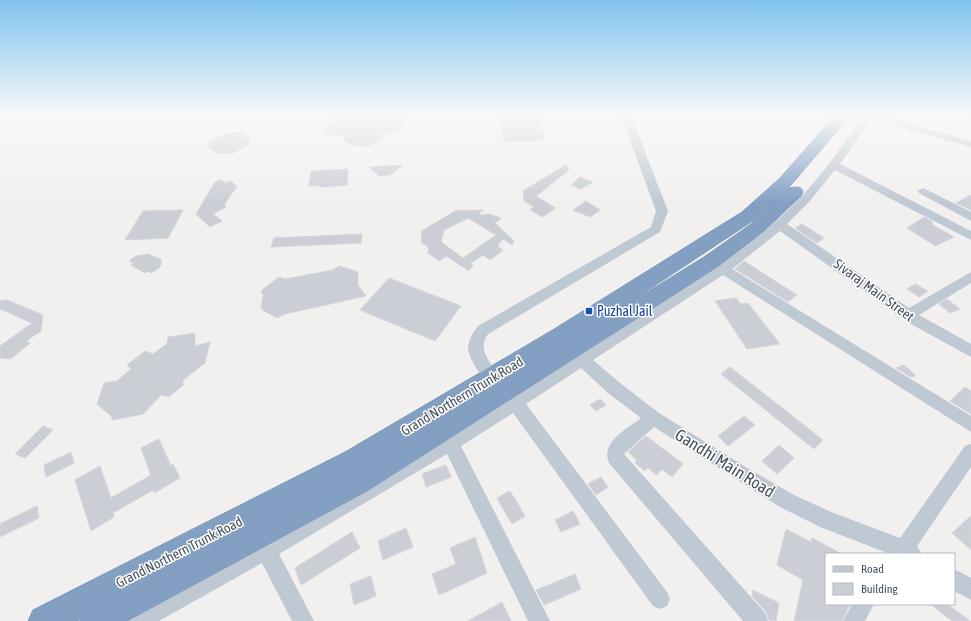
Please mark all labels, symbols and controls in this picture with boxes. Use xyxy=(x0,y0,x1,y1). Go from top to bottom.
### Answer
street label: Sivaraj Main Street xyxy=(831,256,917,324)
place label: Puzhal Jail xyxy=(597,303,653,319)
marker: Puzhal Jail xyxy=(584,306,594,316)
street label: Grand Northern Trunk Road xyxy=(398,353,526,439)
street label: Gandhi Main Road xyxy=(671,424,779,502)
street label: Grand Northern Trunk Road xyxy=(113,513,245,591)
legend xyxy=(825,553,955,605)
text: Road xyxy=(861,562,884,576)
text: Building xyxy=(861,582,899,596)

